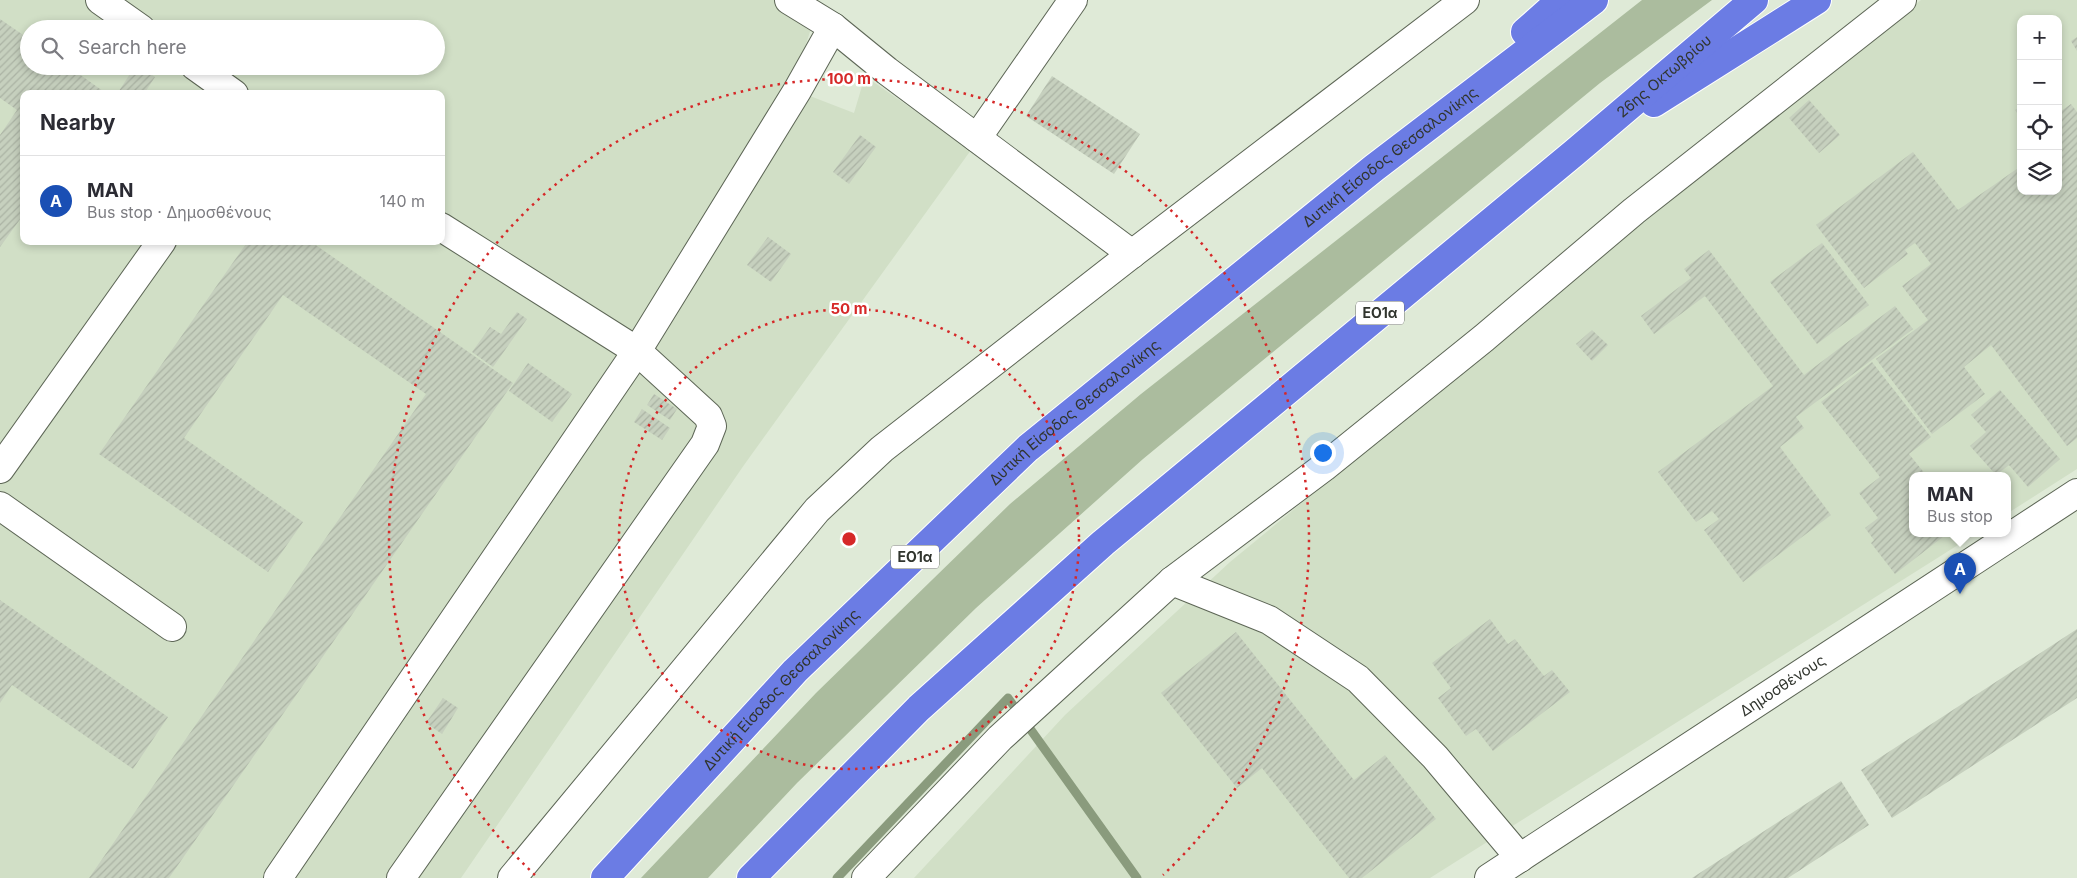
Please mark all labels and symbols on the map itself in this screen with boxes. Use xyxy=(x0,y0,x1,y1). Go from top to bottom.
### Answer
street label: 26ης Οκτωβρίου xyxy=(1612,30,1715,122)
text: 100 m xyxy=(827,69,871,88)
street label: Δυτική Είσοδος Θεσσαλονίκης xyxy=(1298,82,1481,231)
text: 50 m xyxy=(831,299,867,318)
road number: ΕΟ1α xyxy=(1356,302,1404,324)
street label: Δυτική Είσοδος Θεσσαλονίκης xyxy=(985,335,1164,489)
your location xyxy=(1310,440,1336,466)
centre of rings xyxy=(840,530,858,548)
road number: ΕΟ1α xyxy=(891,546,939,568)
pin: A xyxy=(1944,553,1976,594)
street label: Δυτική Είσοδος Θεσσαλονίκης xyxy=(699,605,863,774)
street label: Δημοσθένους xyxy=(1736,650,1829,720)

